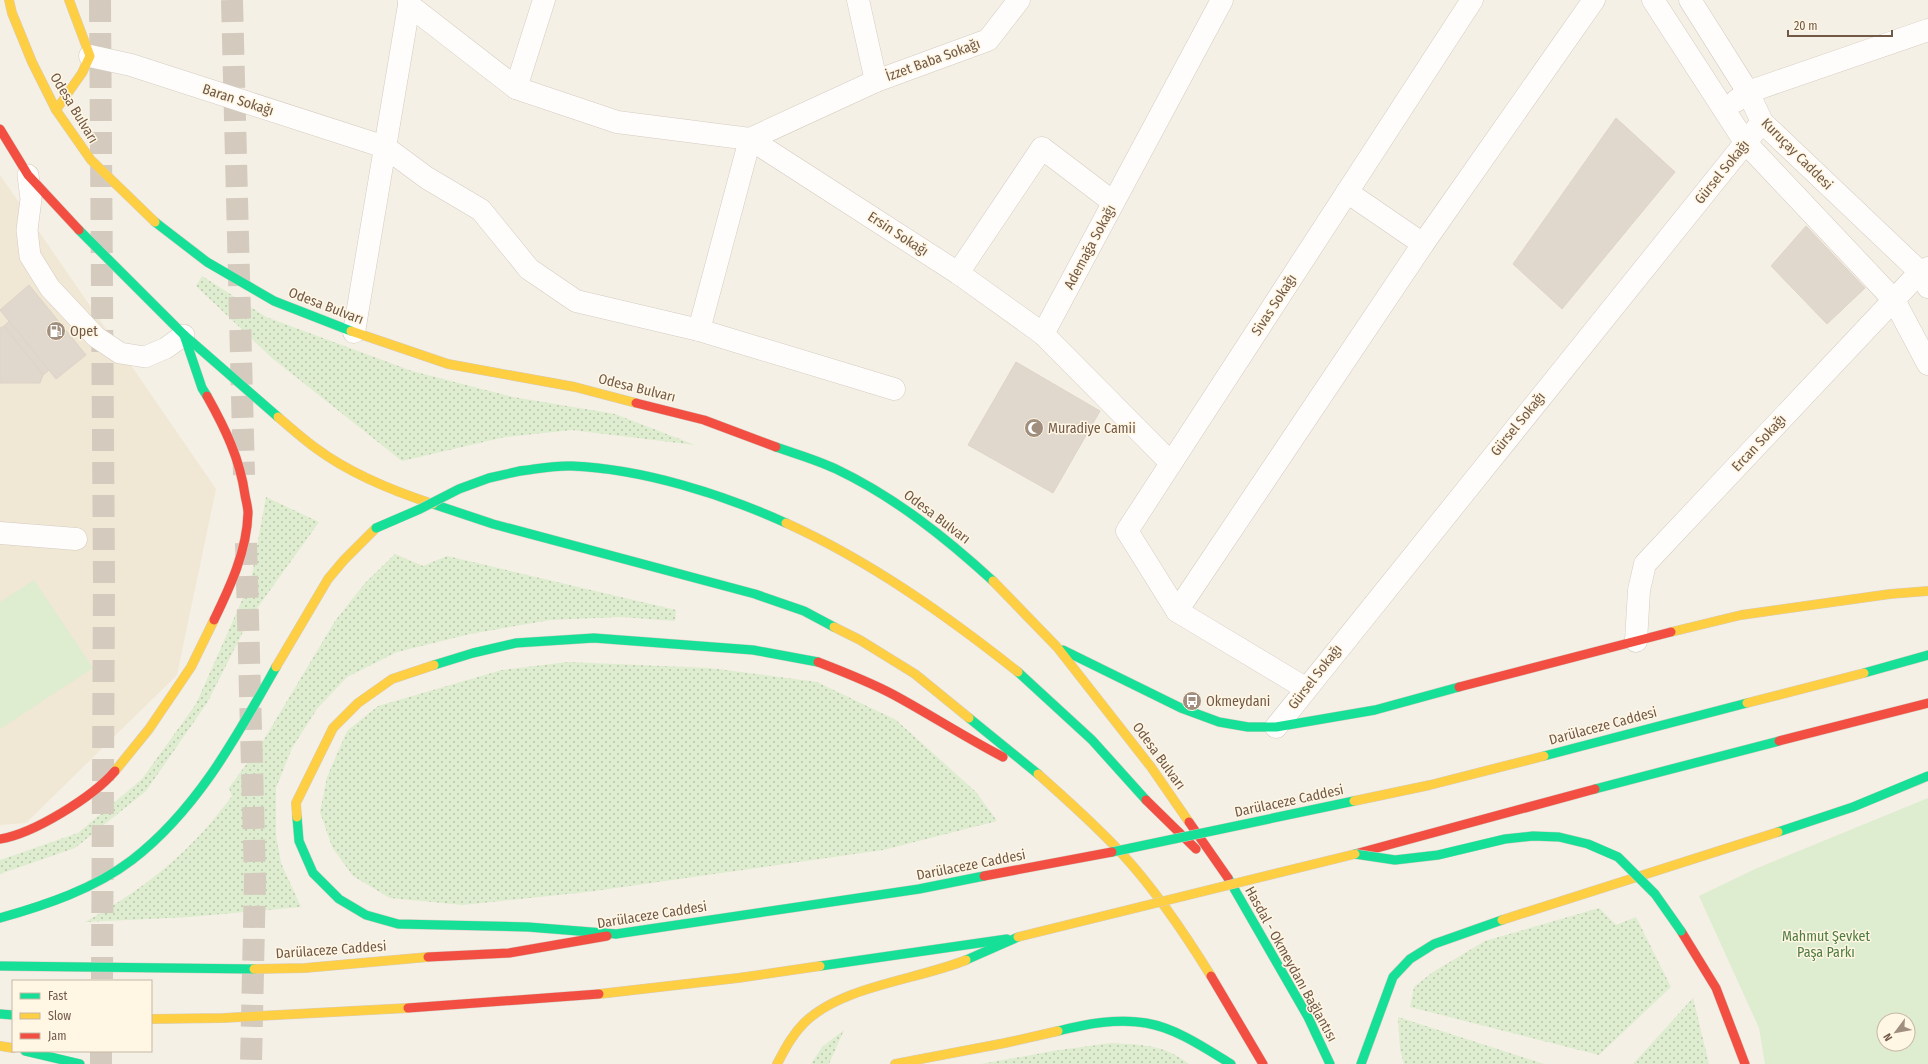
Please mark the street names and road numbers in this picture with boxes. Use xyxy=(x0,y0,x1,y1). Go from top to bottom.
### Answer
street label: İzzet Baba Sokağı xyxy=(884,35,982,85)
street label: Odesa Bulvarı xyxy=(46,70,102,146)
street label: Baran Sokağı xyxy=(200,80,276,120)
street label: Kuruçay Caddesi xyxy=(1758,115,1836,193)
street label: Gürsel Sokağı xyxy=(1691,137,1753,207)
street label: Ademağa Sokağı xyxy=(1061,202,1119,292)
street label: Ersin Sokağı xyxy=(865,208,931,260)
street label: Sivas Sokağı xyxy=(1248,271,1300,339)
street label: Odesa Bulvarı xyxy=(286,284,366,328)
street label: Odesa Bulvarı xyxy=(597,370,677,406)
street label: Gürsel Sokağı xyxy=(1487,389,1549,459)
street label: Ercan Sokağı xyxy=(1728,411,1790,475)
street label: Odesa Bulvarı xyxy=(900,486,974,548)
street label: Gürsel Sokağı xyxy=(1284,641,1346,713)
street label: Darülaceze Caddesi xyxy=(1547,703,1659,749)
street label: Odesa Bulvarı xyxy=(1129,719,1189,793)
street label: Darülaceze Caddesi xyxy=(1233,781,1345,821)
street label: Darülaceze Caddesi xyxy=(915,846,1027,884)
street label: Hasdal - Okmeydanı Bağlantısı xyxy=(1241,883,1341,1045)
street label: Darülaceze Caddesi xyxy=(596,898,708,932)
street label: Darülaceze Caddesi xyxy=(275,938,387,962)

